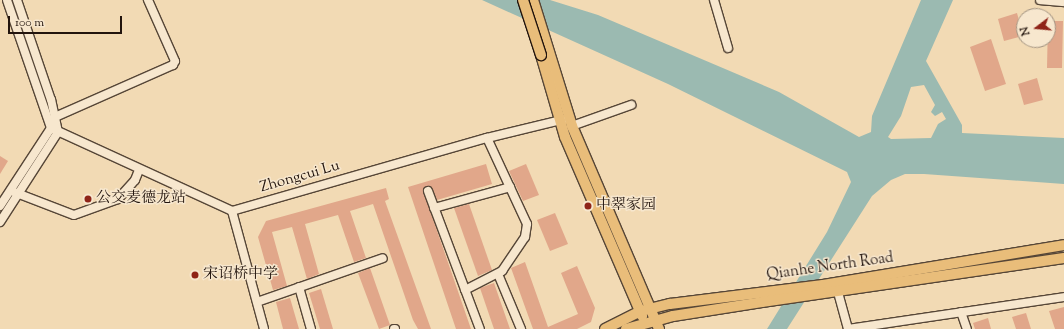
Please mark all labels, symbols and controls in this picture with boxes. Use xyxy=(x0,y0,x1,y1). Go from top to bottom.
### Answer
scale bar xyxy=(10,8,124,34)
north arrow xyxy=(1016,8,1056,48)
text: 100 m xyxy=(15,14,44,32)
text: N xyxy=(1017,25,1034,37)
street label: Zhongcui Lu xyxy=(258,157,342,197)
place label: 公交麦德龙站 xyxy=(96,190,186,208)
marker: 公交麦德龙站 xyxy=(83,194,93,204)
place label: 中翠家园 xyxy=(596,197,656,215)
marker: 中翠家园 xyxy=(583,201,593,211)
street label: Qianhe North Road xyxy=(765,249,895,285)
place label: 宋诏桥中学 xyxy=(203,266,278,284)
marker: 宋诏桥中学 xyxy=(190,270,200,280)

